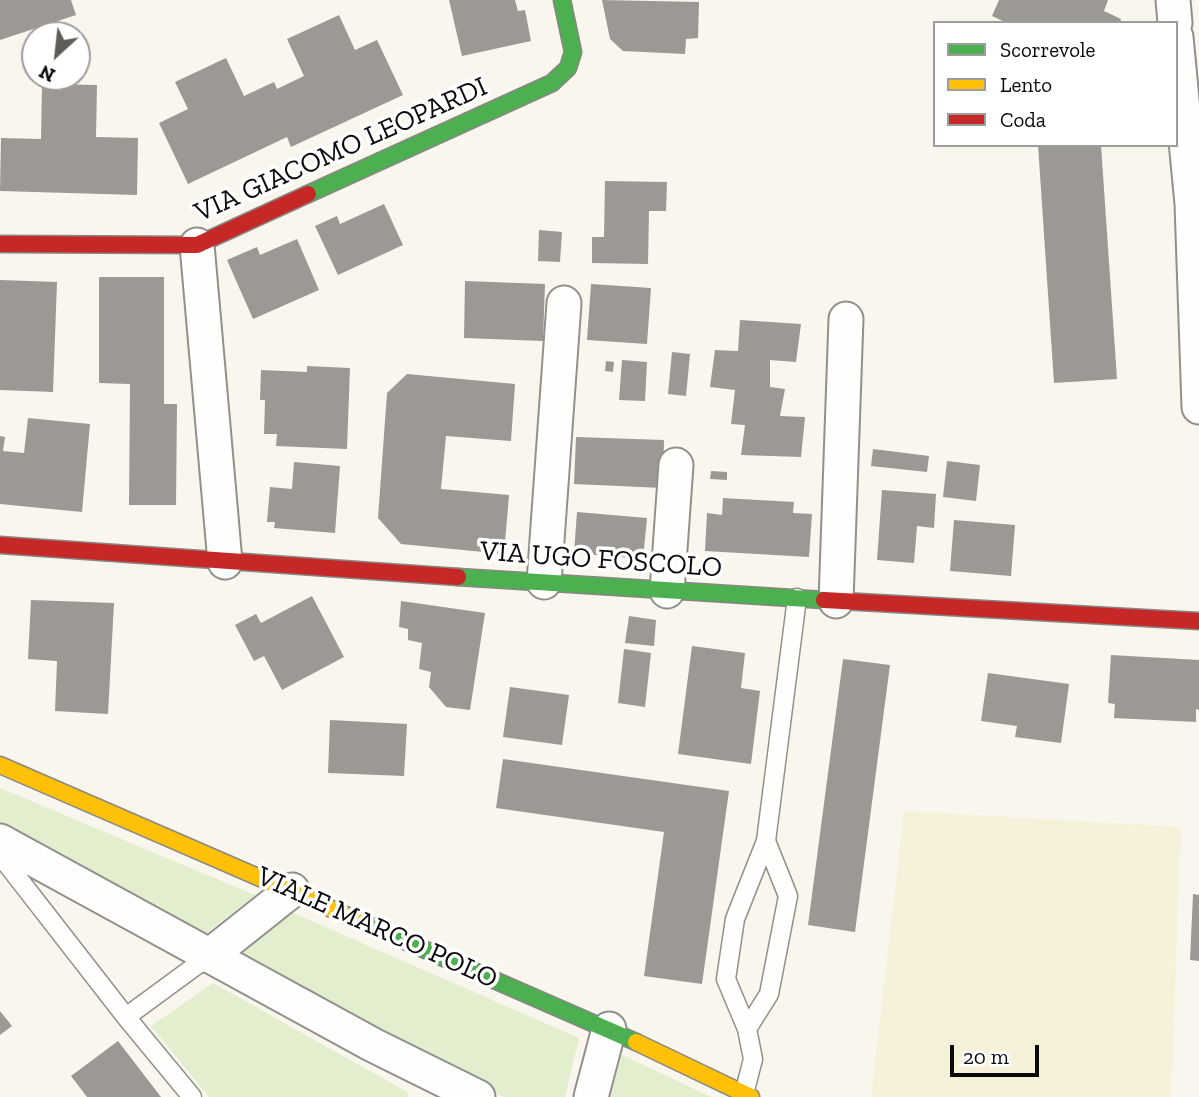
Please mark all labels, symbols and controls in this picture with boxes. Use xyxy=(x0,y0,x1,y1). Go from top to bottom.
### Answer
north arrow xyxy=(21,21,91,91)
legend xyxy=(933,21,1178,147)
text: Scorrevole xyxy=(1000,37,1095,62)
text: N xyxy=(35,60,59,87)
street label: VIA GIACOMO LEOPARDI xyxy=(189,70,493,230)
text: Lento xyxy=(1000,72,1052,97)
text: Coda xyxy=(1000,107,1046,132)
street label: VIA UGO FOSCOLO xyxy=(479,535,723,585)
street label: VIALE MARCO POLO xyxy=(251,860,503,996)
scale bar xyxy=(954,1030,1043,1074)
text: 20 m xyxy=(963,1044,1009,1069)

